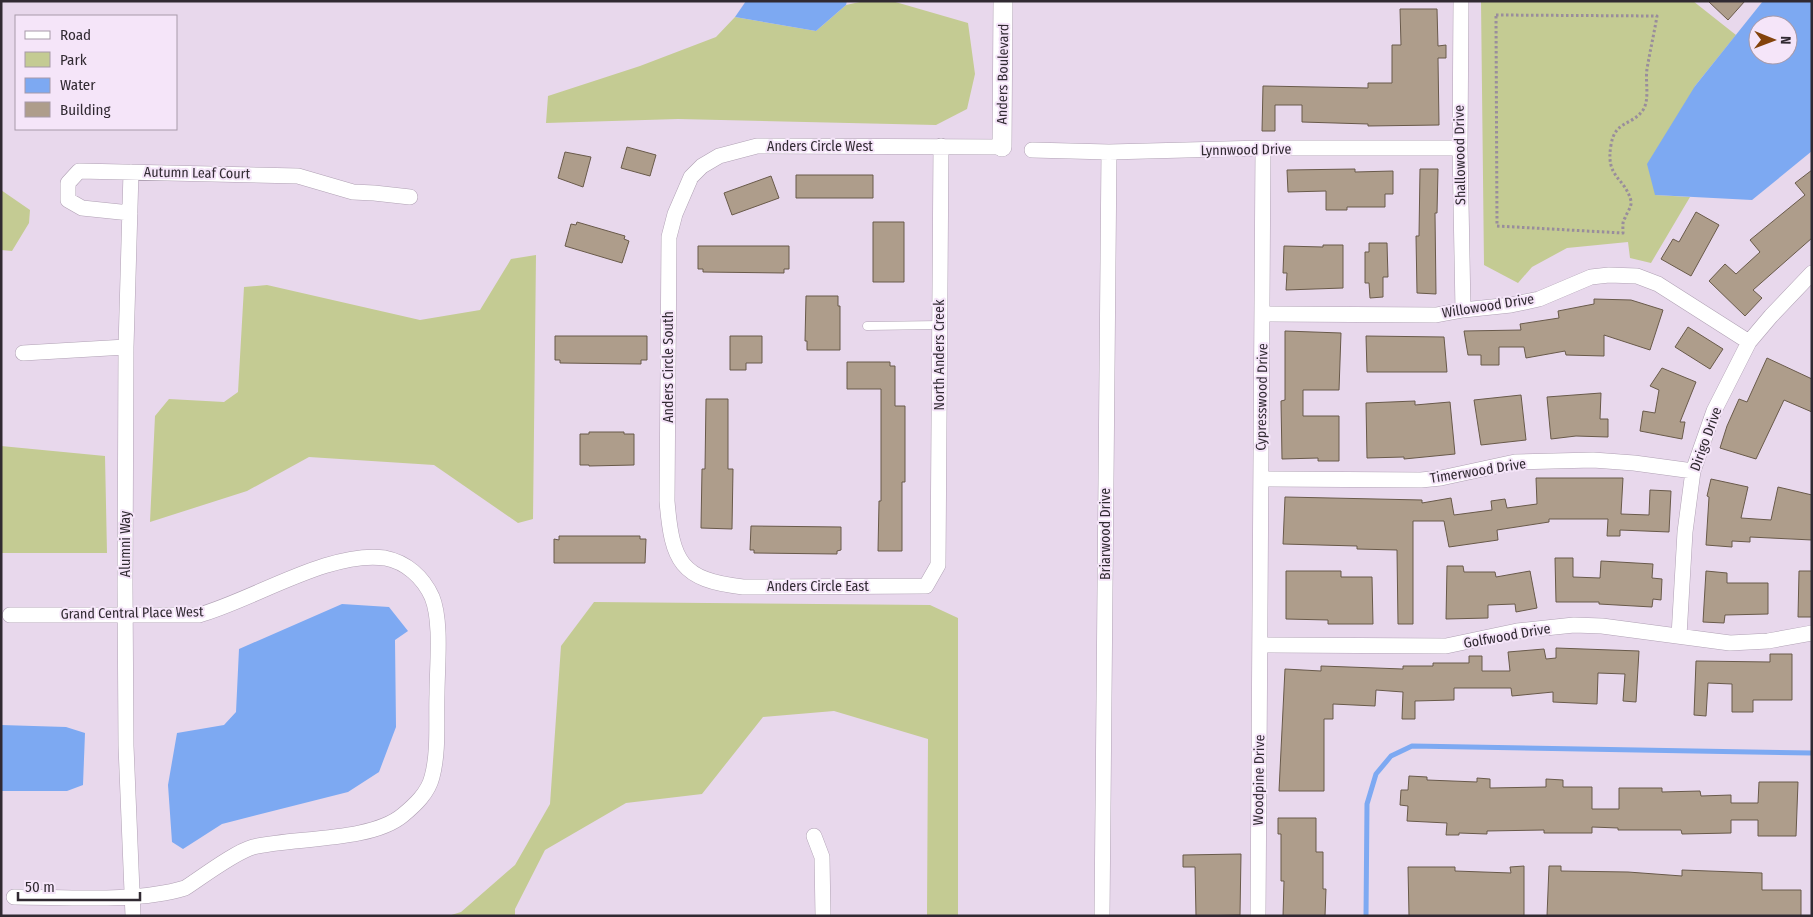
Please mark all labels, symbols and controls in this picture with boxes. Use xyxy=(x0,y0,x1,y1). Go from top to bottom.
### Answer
legend xyxy=(15,15,178,130)
north arrow xyxy=(1748,15,1798,65)
street label: Anders Boulevard xyxy=(994,23,1012,125)
text: Road xyxy=(60,26,91,44)
text: N xyxy=(1777,36,1794,45)
text: Park xyxy=(60,51,87,69)
text: Water xyxy=(60,76,96,94)
text: Building xyxy=(60,101,111,119)
street label: Shallowood Drive xyxy=(1451,105,1469,205)
street label: Anders Circle West xyxy=(767,138,873,155)
street label: Lynnwood Drive xyxy=(1201,141,1292,159)
street label: Autumn Leaf Court xyxy=(144,164,251,182)
street label: Willowood Drive xyxy=(1441,290,1535,322)
street label: North Anders Creek xyxy=(931,299,948,410)
street label: Anders Circle South xyxy=(660,311,677,423)
street label: Cypresswood Drive xyxy=(1253,343,1271,451)
street label: Dirigo Drive xyxy=(1687,405,1725,473)
street label: Timerwood Drive xyxy=(1429,455,1527,487)
street label: Briarwood Drive xyxy=(1097,488,1114,580)
street label: Alumni Way xyxy=(117,510,134,577)
street label: Anders Circle East xyxy=(767,578,869,595)
street label: Grand Central Place West xyxy=(60,603,204,623)
street label: Golfwood Drive xyxy=(1462,620,1552,652)
street label: Woodpine Drive xyxy=(1250,734,1268,826)
scale bar xyxy=(18,870,140,902)
text: 50 m xyxy=(25,878,55,896)

